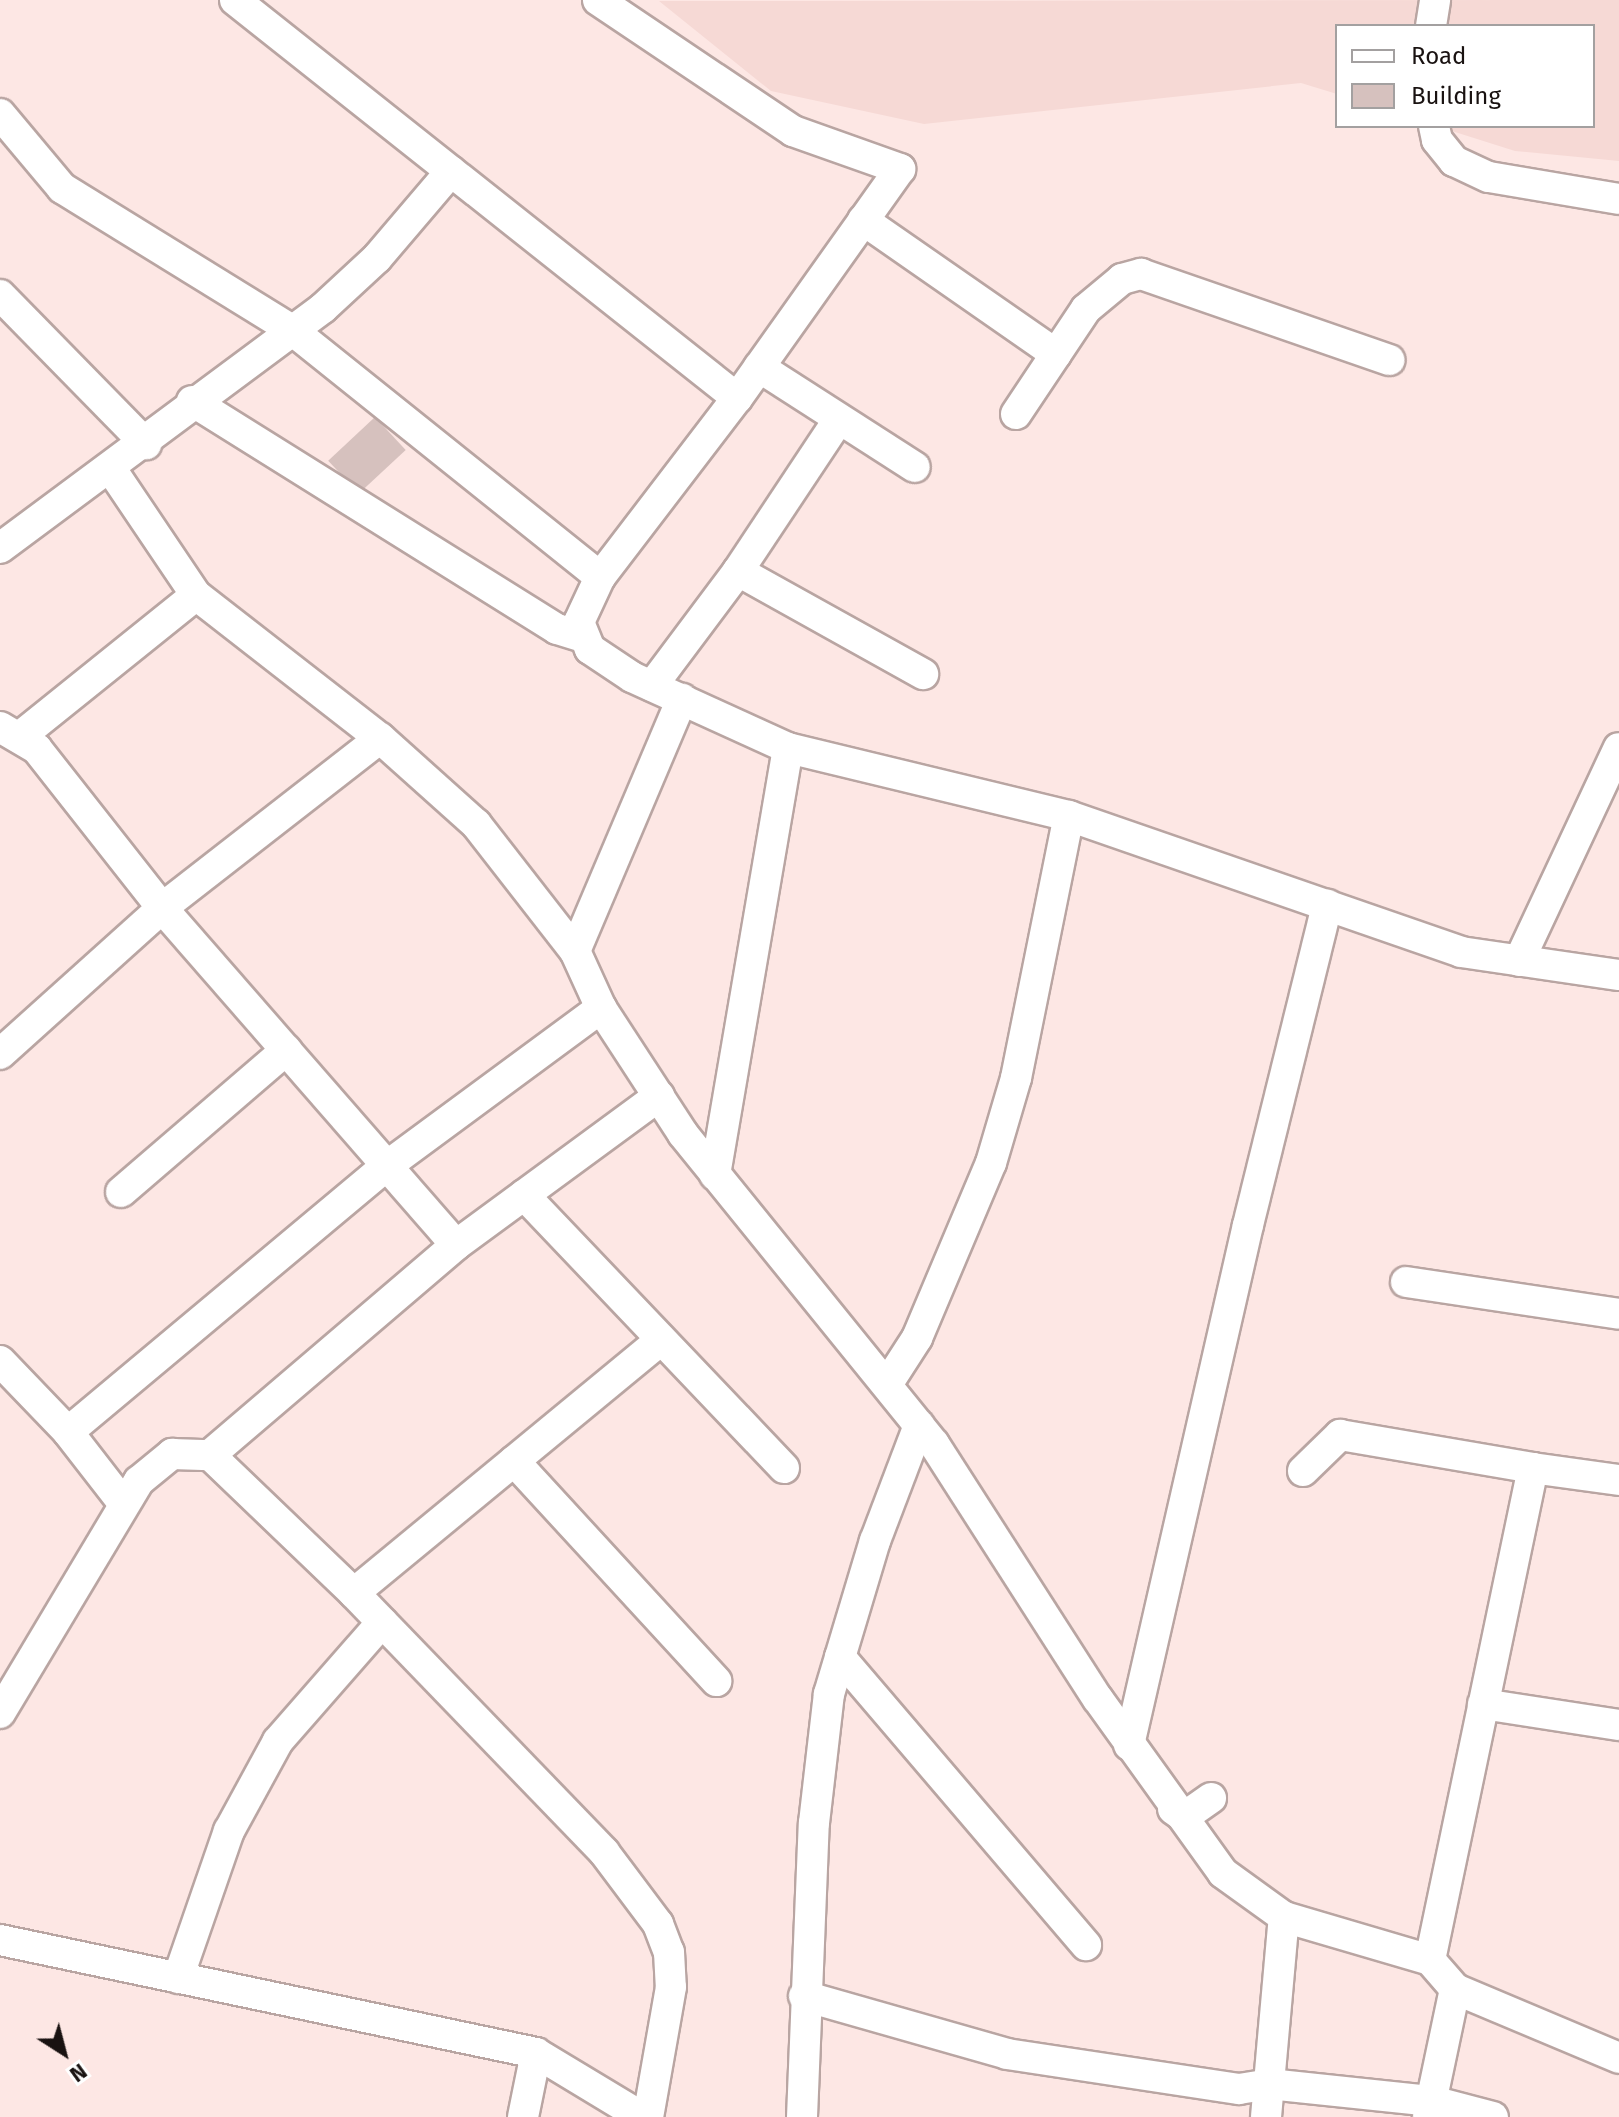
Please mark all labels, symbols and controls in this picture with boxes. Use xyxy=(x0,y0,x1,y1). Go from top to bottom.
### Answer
legend xyxy=(1335,24,1595,128)
text: Road xyxy=(1411,42,1466,70)
text: Building xyxy=(1411,82,1501,110)
north arrow xyxy=(24,2013,104,2093)
text: N xyxy=(65,2058,92,2088)

